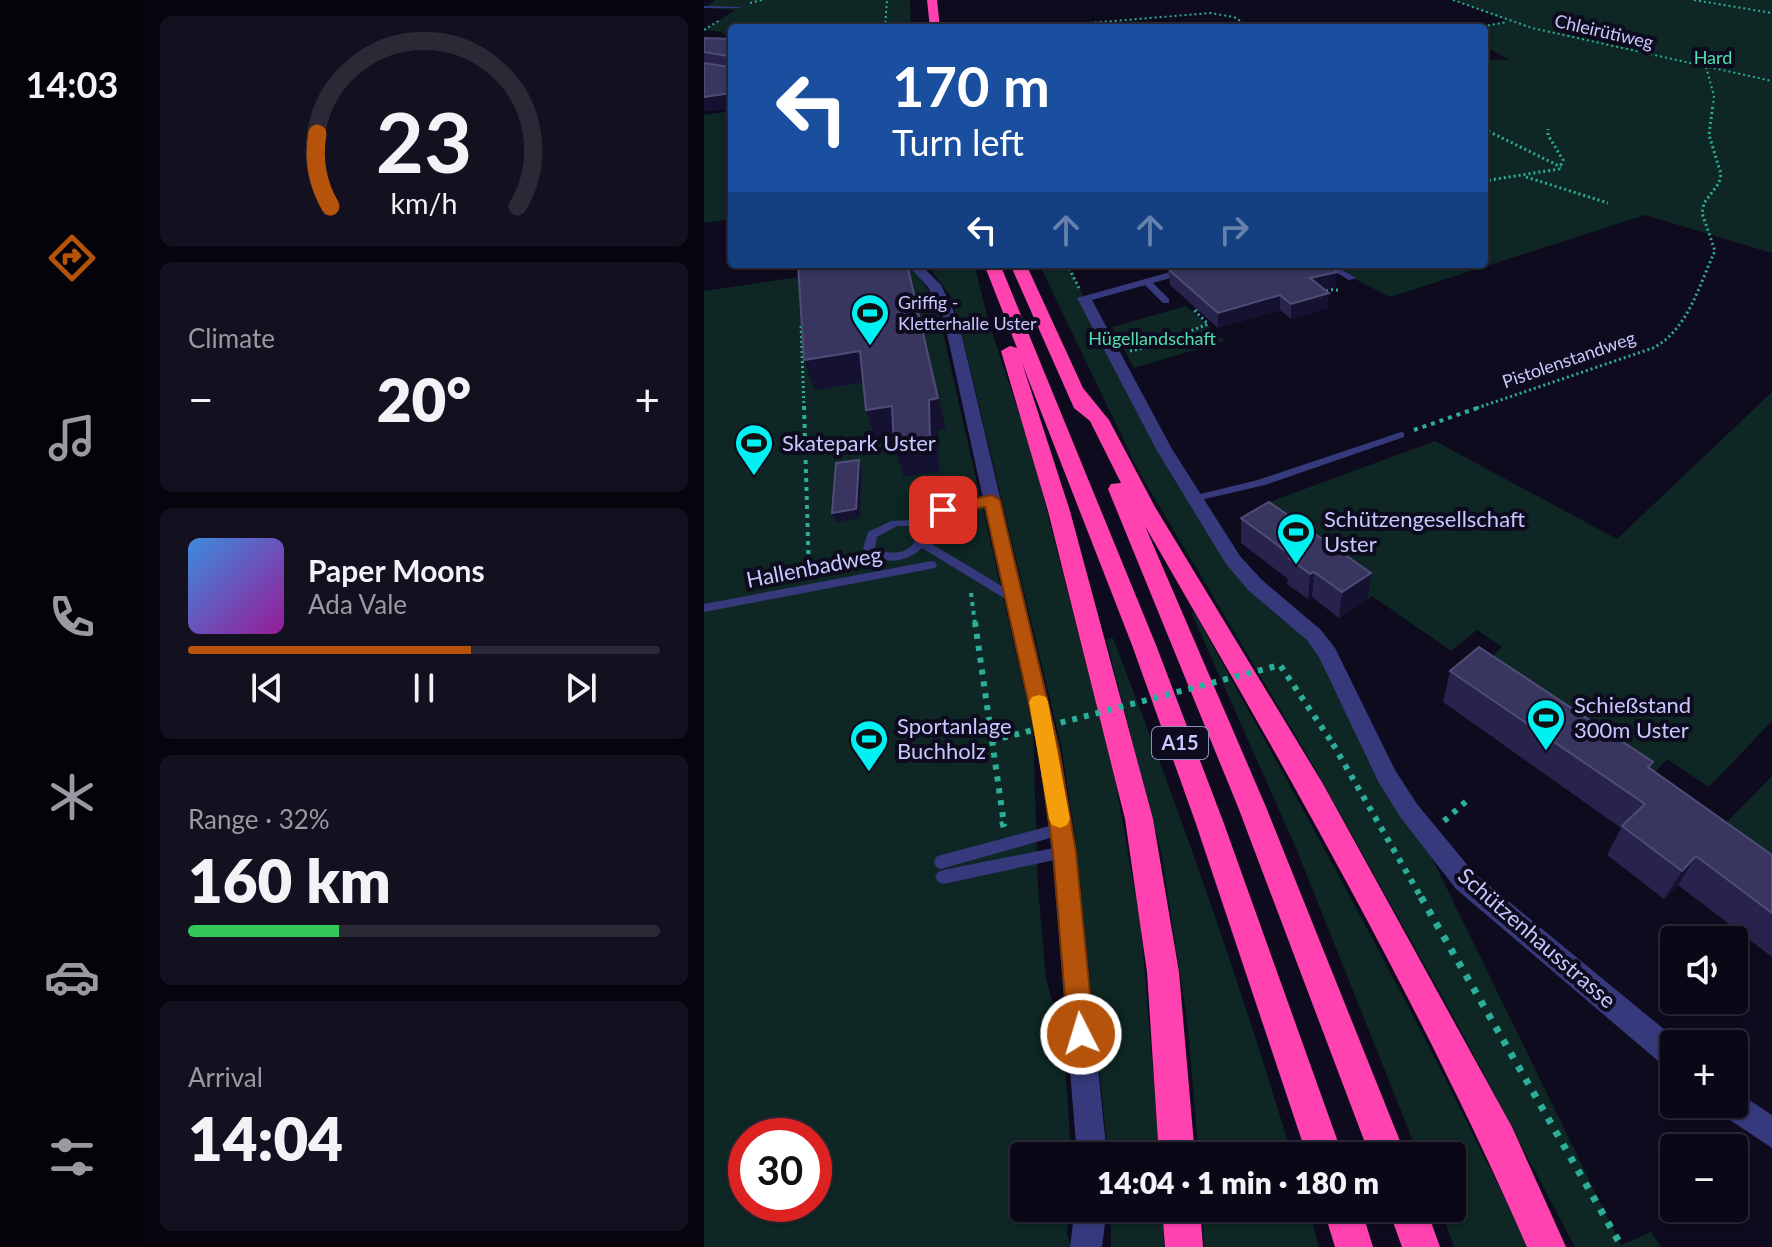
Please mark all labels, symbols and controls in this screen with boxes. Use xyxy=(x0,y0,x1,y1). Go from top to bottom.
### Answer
street label: Chleirütiweg xyxy=(1553,9,1656,53)
park label: Hard xyxy=(1694,46,1732,68)
text: 170 m xyxy=(892,52,1050,119)
icon: left xyxy=(760,56,864,160)
text: 14:03 xyxy=(26,62,118,106)
text: 23 xyxy=(376,91,472,191)
text: Turn left xyxy=(892,120,1024,164)
text: km/h xyxy=(391,186,457,220)
icon: left xyxy=(960,208,1004,252)
icon: ahead xyxy=(1044,208,1088,252)
icon: ahead xyxy=(1128,208,1172,252)
icon: right xyxy=(1212,208,1256,252)
icon: directions xyxy=(44,230,100,286)
place label: Griffig - Kletterhalle Uster xyxy=(898,291,1037,334)
sports icon: Griffig - Kletterhalle Uster xyxy=(849,292,891,347)
text: Climate xyxy=(188,322,275,354)
street label: Pistolenstandweg xyxy=(1499,326,1638,392)
park label: Hügellandschaft xyxy=(1088,327,1216,349)
text: 20° xyxy=(377,363,471,435)
text: − xyxy=(188,373,214,425)
text: + xyxy=(634,373,660,425)
icon: music xyxy=(44,410,100,466)
sports icon: Skatepark Uster xyxy=(733,422,775,477)
place label: Skatepark Uster xyxy=(782,429,936,456)
pin xyxy=(909,476,977,544)
icon: arrive xyxy=(921,488,965,532)
place label: Schützengesellschaft Uster xyxy=(1324,505,1525,557)
sports icon: Schützengesellschaft Uster xyxy=(1275,511,1317,566)
street label: Hallenbadweg xyxy=(744,540,884,593)
text: Paper Moons xyxy=(308,552,485,588)
text: Ada Vale xyxy=(308,588,407,620)
icon: phone xyxy=(44,589,100,645)
icon: previous xyxy=(245,666,289,710)
icon: pause xyxy=(402,666,446,710)
icon: next xyxy=(559,666,603,710)
place label: Schießstand 300m Uster xyxy=(1574,691,1691,743)
sports icon: Schießstand 300m Uster xyxy=(1525,697,1567,752)
place label: Sportanlage Buchholz xyxy=(897,712,1012,764)
sports icon: Sportanlage Buchholz xyxy=(848,718,890,773)
road number: A15 xyxy=(1152,727,1208,759)
icon: climate xyxy=(44,769,100,825)
text: Range · 32% xyxy=(188,803,330,835)
text: 160 km xyxy=(188,844,391,916)
street label: Schützenhausstrasse xyxy=(1453,862,1622,1014)
map controls xyxy=(1660,926,1748,1222)
button: sound xyxy=(1660,926,1748,1014)
icon: car xyxy=(44,949,100,1005)
position arrow xyxy=(1039,992,1123,1076)
button: + xyxy=(1660,1030,1748,1118)
text: Arrival xyxy=(188,1061,263,1093)
text: 14:04 xyxy=(188,1102,343,1174)
speed limit sign: 30 xyxy=(728,1118,832,1222)
icon: filters xyxy=(44,1129,100,1185)
button: − xyxy=(1660,1134,1748,1222)
text: 14:04 · 1 min · 180 m xyxy=(1097,1164,1379,1200)

